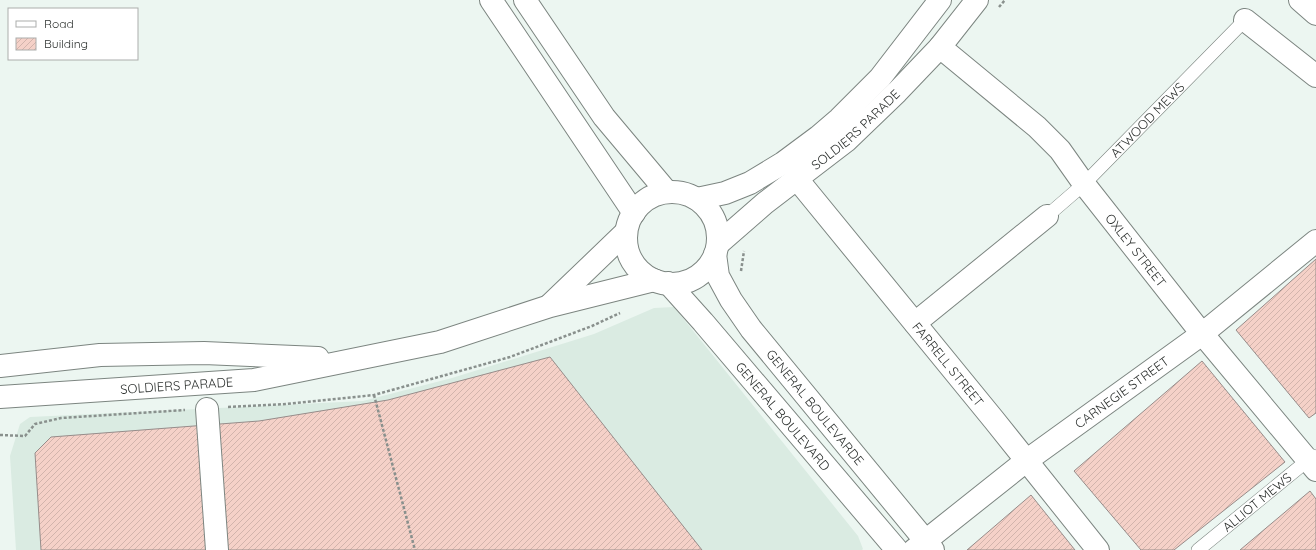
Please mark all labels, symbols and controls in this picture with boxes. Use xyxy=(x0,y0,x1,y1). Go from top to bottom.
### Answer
legend xyxy=(8,8,138,60)
text: Road xyxy=(44,16,74,31)
text: Building xyxy=(44,36,88,51)
street label: ATWOOD MEWS xyxy=(1107,79,1187,161)
street label: SOLDIERS PARADE xyxy=(808,86,903,173)
street label: OXLEY STREET xyxy=(1102,210,1170,290)
street label: FARRELL STREET xyxy=(909,319,987,410)
street label: GENERAL BOULEVARDE xyxy=(763,346,867,468)
street label: CARNEGIE STREET xyxy=(1071,353,1172,431)
street label: GENERAL BOULEVARD xyxy=(733,358,833,474)
street label: SOLDIERS PARADE xyxy=(120,373,234,397)
street label: ALLIOT MEWS xyxy=(1219,469,1295,535)

